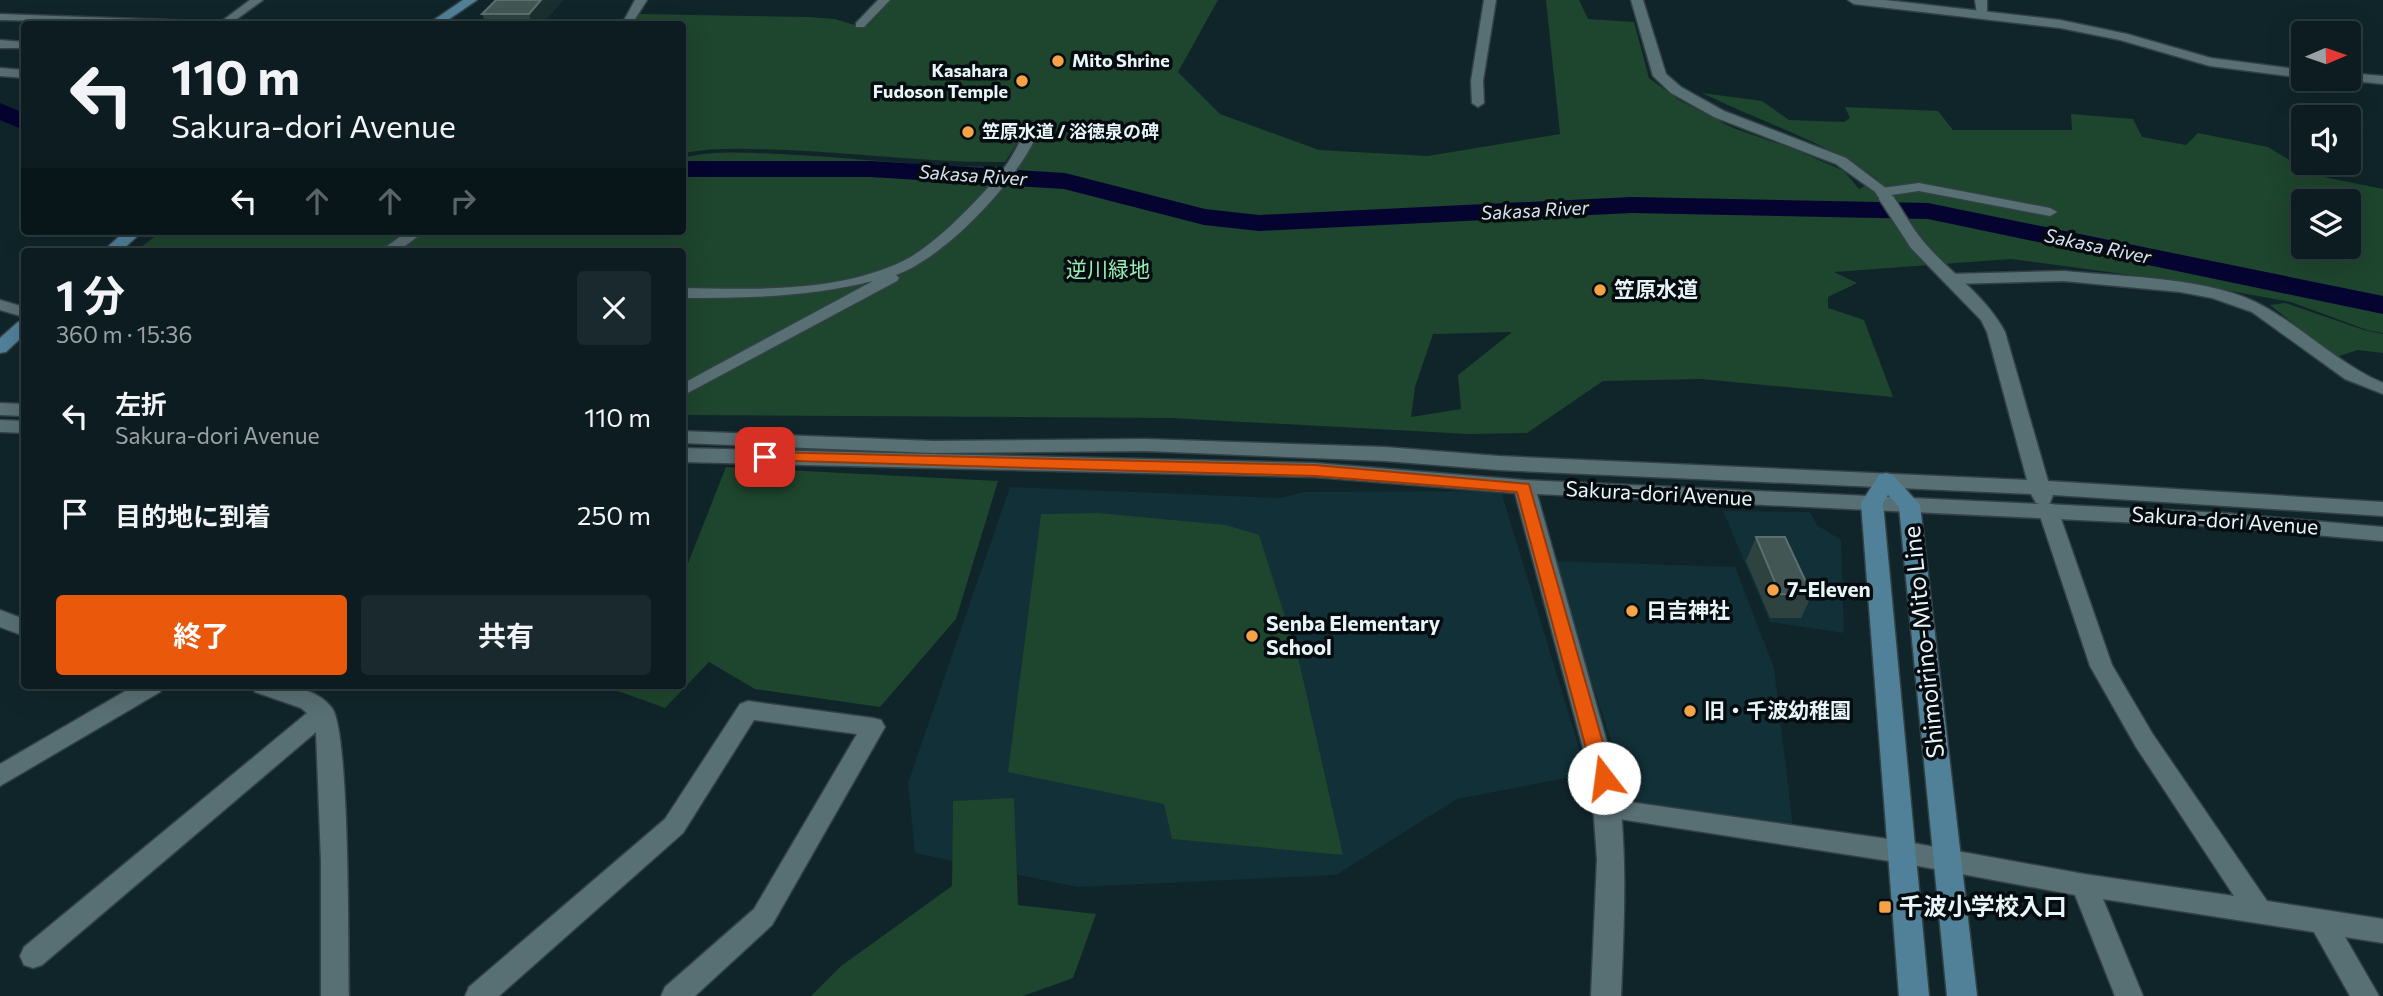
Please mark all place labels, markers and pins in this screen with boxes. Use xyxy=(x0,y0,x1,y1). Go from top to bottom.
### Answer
place label: Mito Shrine xyxy=(1072,49,1170,71)
marker: Mito Shrine xyxy=(1050,53,1066,69)
place label: Kasahara Fudoson Temple xyxy=(873,59,1008,102)
marker: Kasahara Fudoson Temple xyxy=(1014,73,1030,89)
place label: 笠原水道 / 浴徳泉の碑 xyxy=(982,120,1159,142)
marker: 笠原水道 / 浴徳泉の碑 xyxy=(960,124,976,140)
place label: 笠原水道 xyxy=(1614,276,1698,301)
marker: 笠原水道 xyxy=(1592,282,1608,298)
pin xyxy=(735,427,795,487)
place label: 7-Eleven xyxy=(1787,576,1871,601)
marker: 7-Eleven xyxy=(1765,582,1781,598)
place label: 日吉神社 xyxy=(1646,597,1730,622)
marker: 日吉神社 xyxy=(1624,603,1640,619)
place label: Senba Elementary School xyxy=(1266,610,1441,659)
marker: Senba Elementary School xyxy=(1244,628,1260,644)
place label: 旧・千波幼稚園 xyxy=(1704,697,1851,722)
marker: 旧・千波幼稚園 xyxy=(1682,703,1698,719)
place label: 千波小学校入口 xyxy=(1899,891,2067,920)
marker: 千波小学校入口 xyxy=(1877,899,1893,915)

